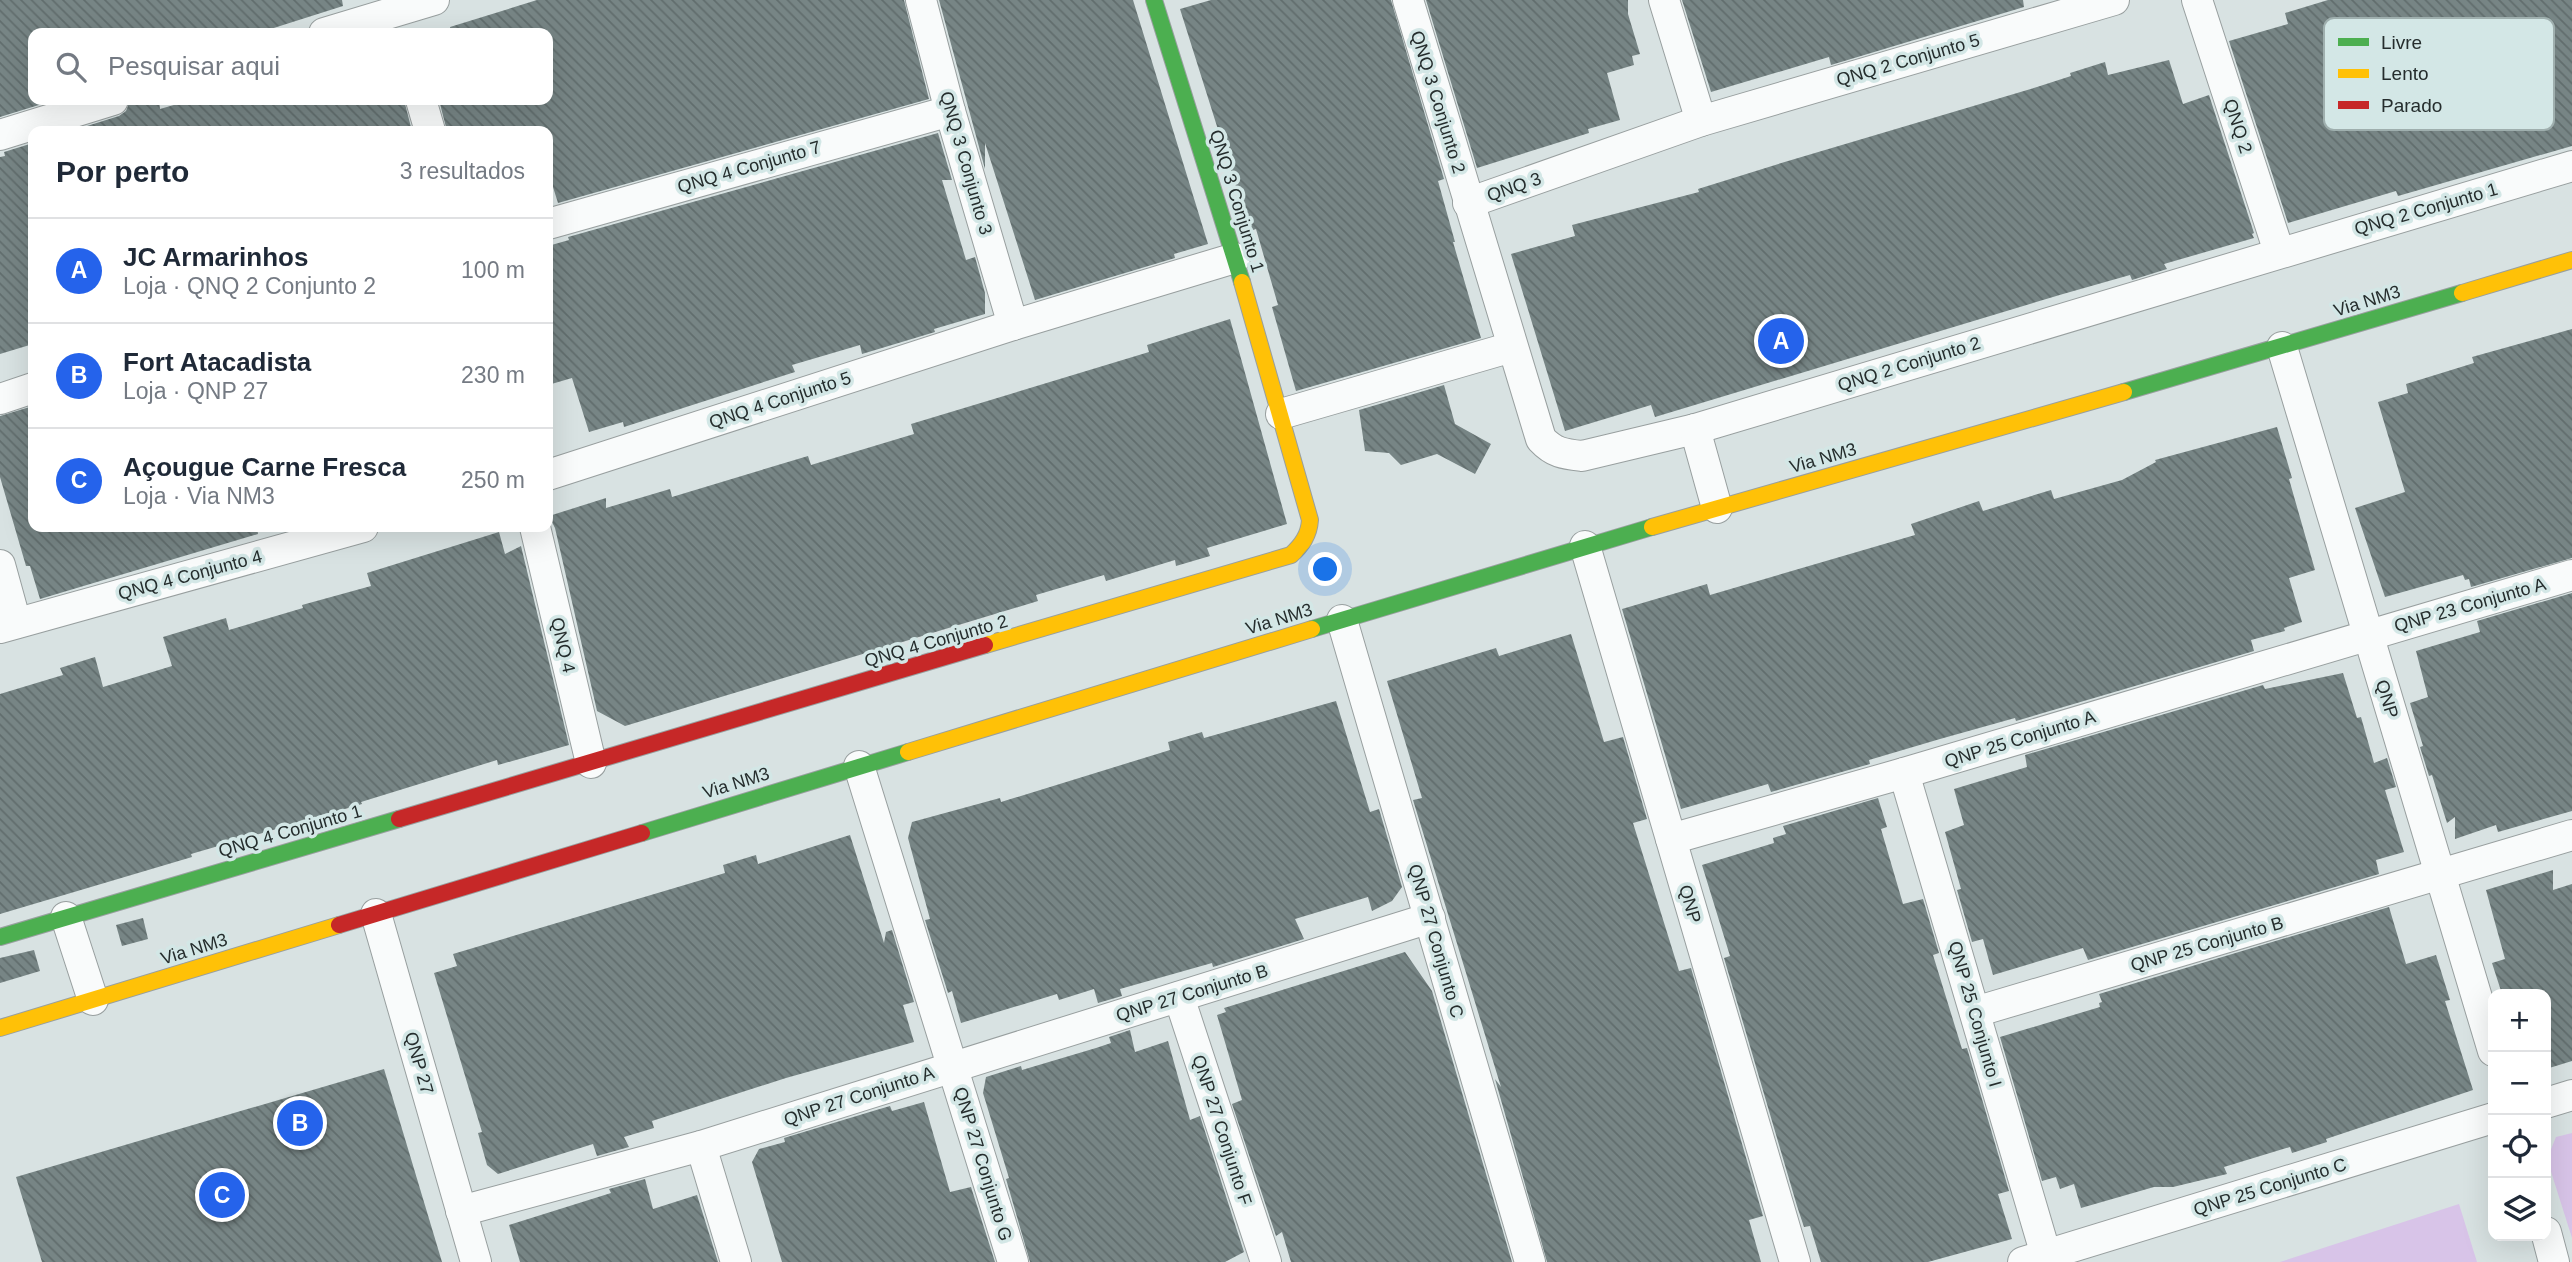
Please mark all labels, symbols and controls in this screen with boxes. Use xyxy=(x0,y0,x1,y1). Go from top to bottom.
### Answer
legend xyxy=(2324,18,2554,130)
search box xyxy=(28,28,553,105)
street label: QNQ 3 Conjunto 2 xyxy=(1407,28,1469,176)
street label: QNQ 2 Conjunto 5 xyxy=(1834,30,1982,90)
text: Livre xyxy=(2381,32,2422,53)
icon: search xyxy=(52,48,90,86)
text: Pesquisar aqui xyxy=(108,51,280,81)
text: Lento xyxy=(2381,63,2429,84)
street label: QNQ 3 Conjunto 3 xyxy=(936,89,996,237)
text: Parado xyxy=(2381,95,2442,116)
street label: QNQ 2 xyxy=(2220,96,2256,156)
street label: QNQ 3 Conjunto 1 xyxy=(1206,127,1268,275)
street label: QNQ 4 Conjunto 7 xyxy=(675,137,823,197)
text: Por perto xyxy=(56,155,189,188)
text: 3 resultados xyxy=(400,158,525,184)
street label: QNQ 3 xyxy=(1484,168,1544,206)
street label: QNQ 2 Conjunto 1 xyxy=(2352,179,2500,239)
text: JC Armarinhos xyxy=(123,242,308,272)
text: A xyxy=(71,257,87,283)
text: 100 m xyxy=(461,257,525,283)
text: Loja · QNQ 2 Conjunto 2 xyxy=(123,273,376,299)
street label: Via NM3 xyxy=(2331,281,2403,321)
pin: A xyxy=(1758,315,1804,367)
street label: QNQ 2 Conjunto 2 xyxy=(1835,333,1983,395)
text: Fort Atacadista xyxy=(123,347,311,377)
text: B xyxy=(71,362,87,388)
text: 230 m xyxy=(461,362,525,388)
street label: QNQ 4 Conjunto 5 xyxy=(706,368,854,432)
text: Loja · QNP 27 xyxy=(123,378,268,404)
street label: Via NM3 xyxy=(1787,439,1859,477)
text: Açougue Carne Fresca xyxy=(123,452,406,482)
text: C xyxy=(71,467,87,493)
text: 250 m xyxy=(461,467,525,493)
text: Loja · Via NM3 xyxy=(123,483,275,509)
street label: QNQ 4 Conjunto 4 xyxy=(116,546,264,604)
your location xyxy=(1308,552,1342,586)
street label: QNP 23 Conjunto A xyxy=(2392,574,2548,636)
street label: Via NM3 xyxy=(1243,599,1315,639)
street label: QNQ 4 Conjunto 2 xyxy=(862,611,1010,671)
street label: QNQ 4 xyxy=(547,615,579,675)
street label: QNP xyxy=(2372,677,2402,721)
street label: QNP 25 Conjunto A xyxy=(1942,707,2098,771)
street label: Via NM3 xyxy=(700,763,772,803)
street label: QNQ 4 Conjunto 1 xyxy=(216,801,364,861)
street label: QNP 27 Conjunto C xyxy=(1405,862,1467,1020)
street label: QNP xyxy=(1675,882,1705,926)
street label: QNP 25 Conjunto B xyxy=(2128,913,2286,975)
street label: Via NM3 xyxy=(158,929,230,969)
street label: QNP 25 Conjunto I xyxy=(1945,939,2005,1089)
street label: QNP 27 Conjunto B xyxy=(1114,960,1270,1026)
map controls xyxy=(2488,989,2551,1241)
button: + xyxy=(2488,989,2551,1052)
street label: QNP 27 xyxy=(401,1030,437,1096)
street label: QNP 27 Conjunto F xyxy=(1188,1052,1256,1208)
button: − xyxy=(2488,1052,2551,1115)
street label: QNP 27 Conjunto A xyxy=(781,1062,937,1130)
street label: QNP 27 Conjunto G xyxy=(950,1085,1016,1243)
pin: B xyxy=(277,1097,323,1149)
button: locate xyxy=(2488,1115,2551,1178)
street label: QNP 25 Conjunto C xyxy=(2191,1154,2349,1220)
pin: C xyxy=(199,1169,245,1221)
button: layers xyxy=(2488,1178,2551,1241)

